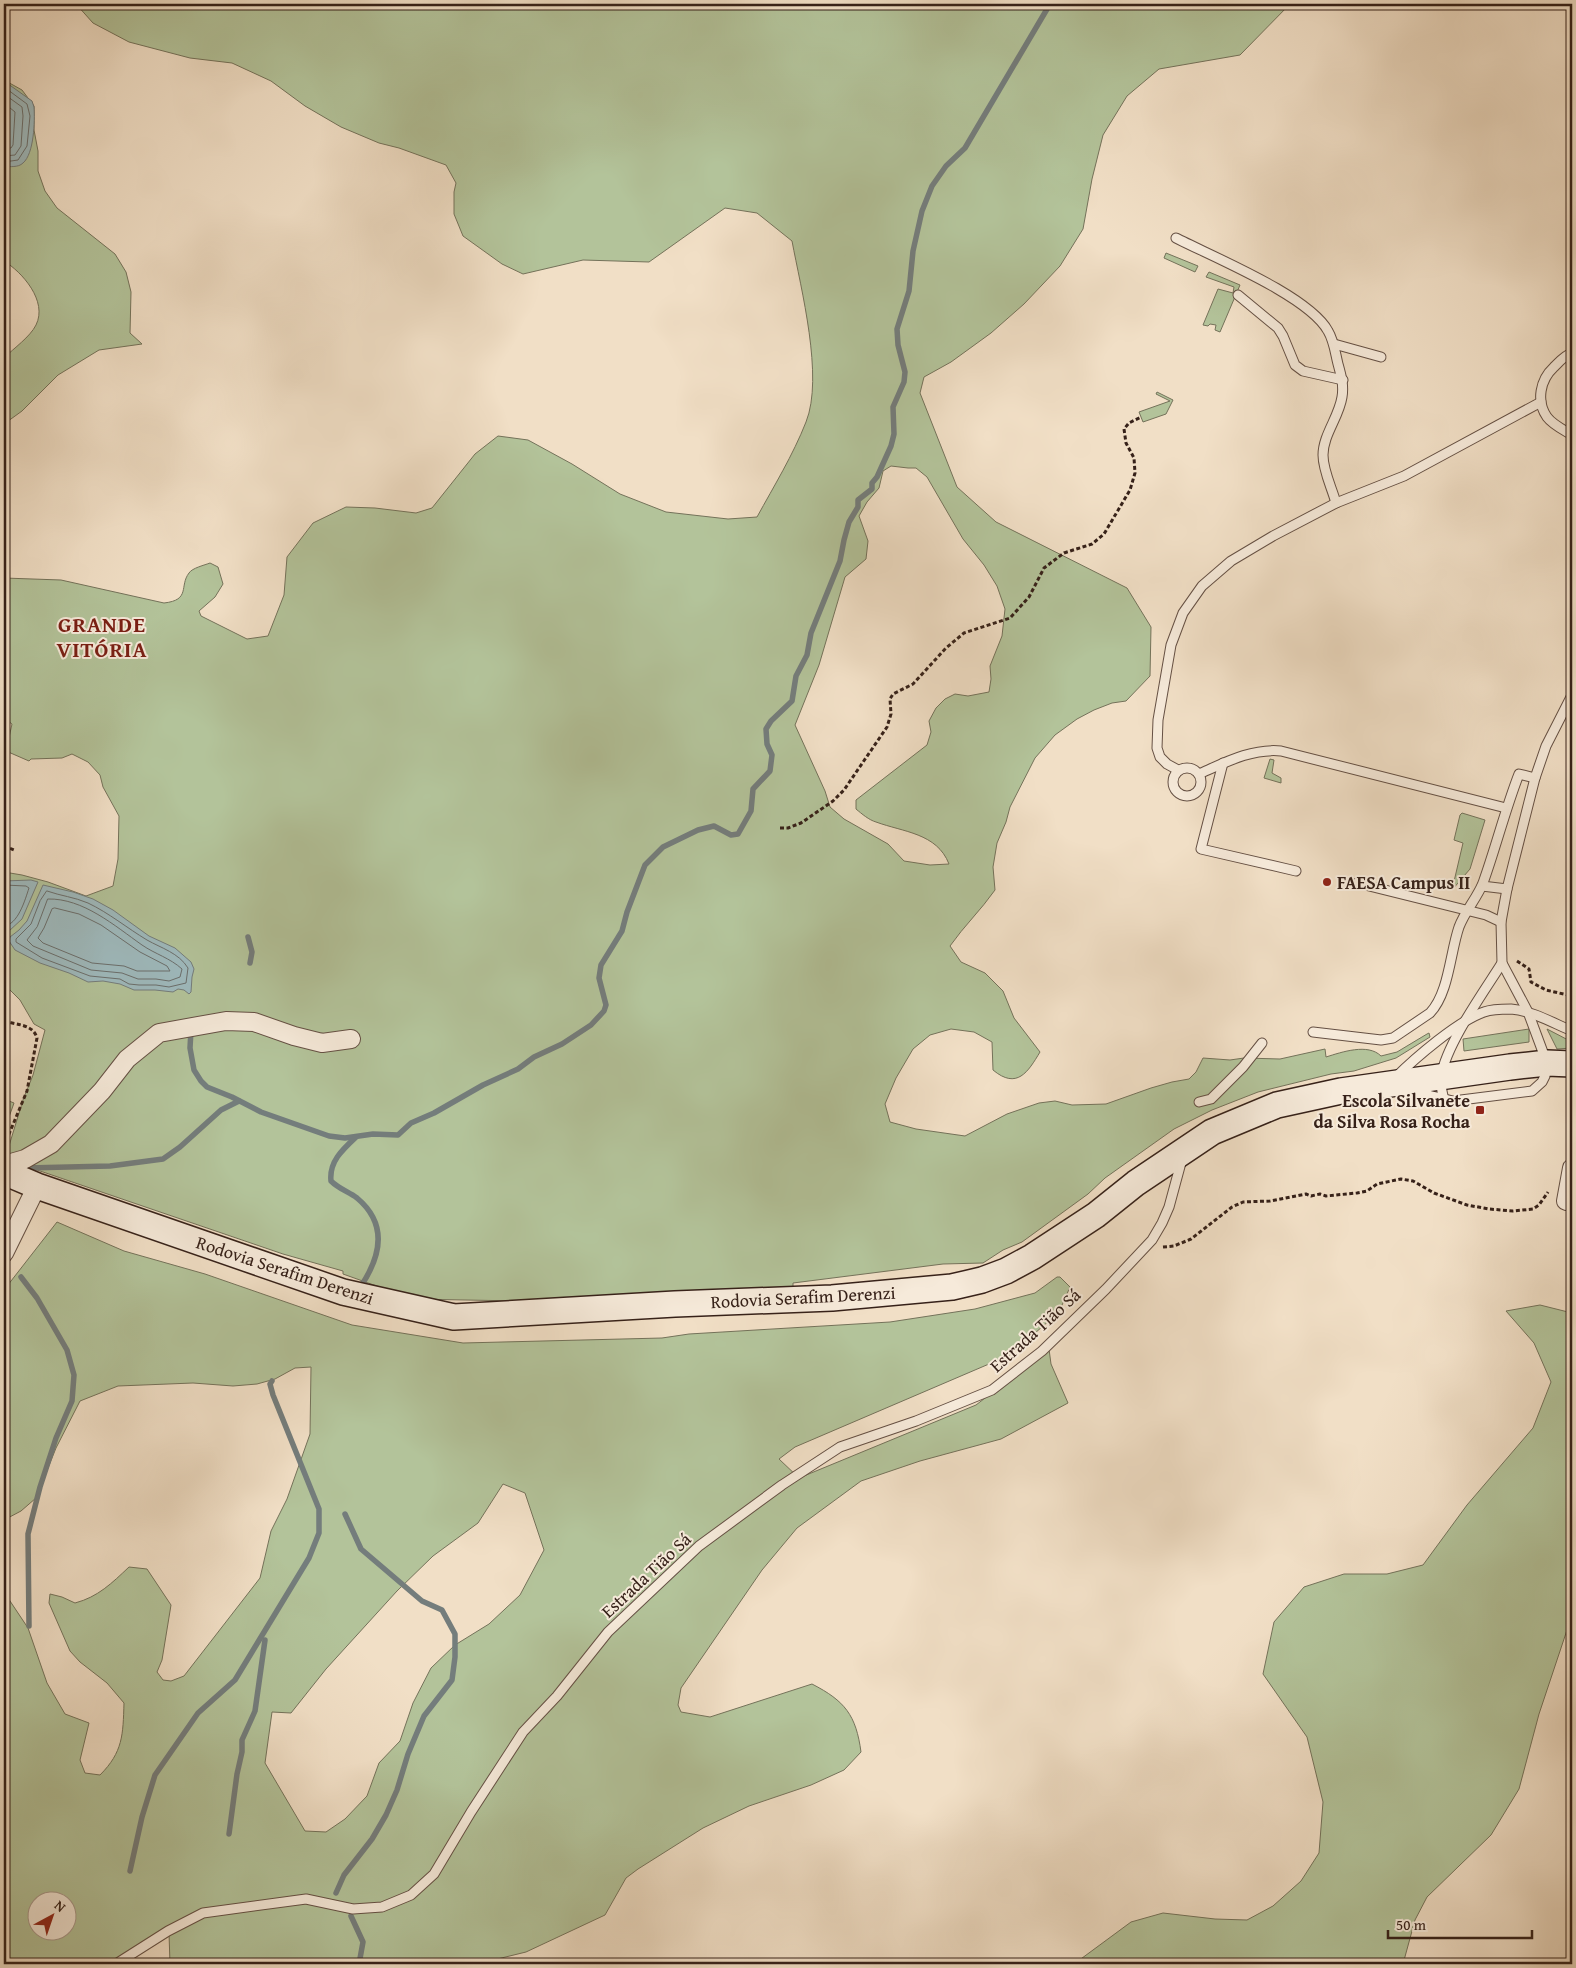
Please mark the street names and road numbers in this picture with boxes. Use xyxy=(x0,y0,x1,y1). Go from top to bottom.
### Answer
street label: Rodovia Serafim Derenzi xyxy=(193,1229,377,1311)
street label: Rodovia Serafim Derenzi xyxy=(710,1279,896,1315)
street label: Estrada Tião Sá xyxy=(983,1281,1087,1378)
street label: Estrada Tião Sá xyxy=(595,1526,697,1624)

